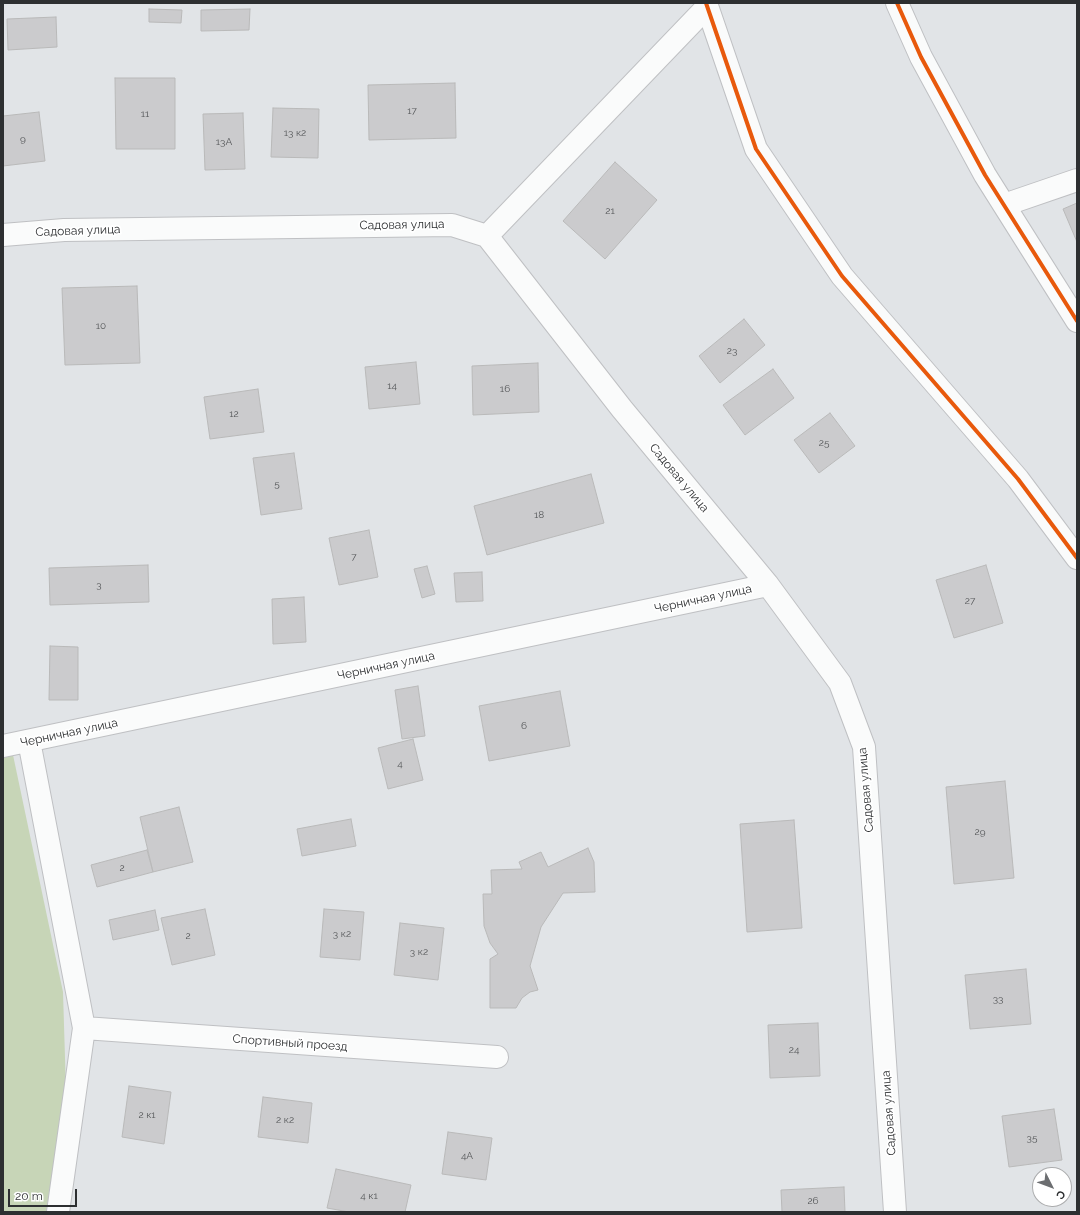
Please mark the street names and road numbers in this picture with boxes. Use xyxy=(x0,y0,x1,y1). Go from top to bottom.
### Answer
street label: Садовая улица xyxy=(359,217,445,233)
street label: Садовая улица xyxy=(35,222,121,240)
street label: Садовая улица xyxy=(646,441,712,515)
street label: Черничная улица xyxy=(653,582,753,616)
street label: Черничная улица xyxy=(336,649,436,683)
street label: Черничная улица xyxy=(19,716,119,750)
street label: Садовая улица xyxy=(855,747,877,833)
street label: Спортивный проезд xyxy=(232,1032,348,1054)
street label: Садовая улица xyxy=(879,1070,899,1156)

